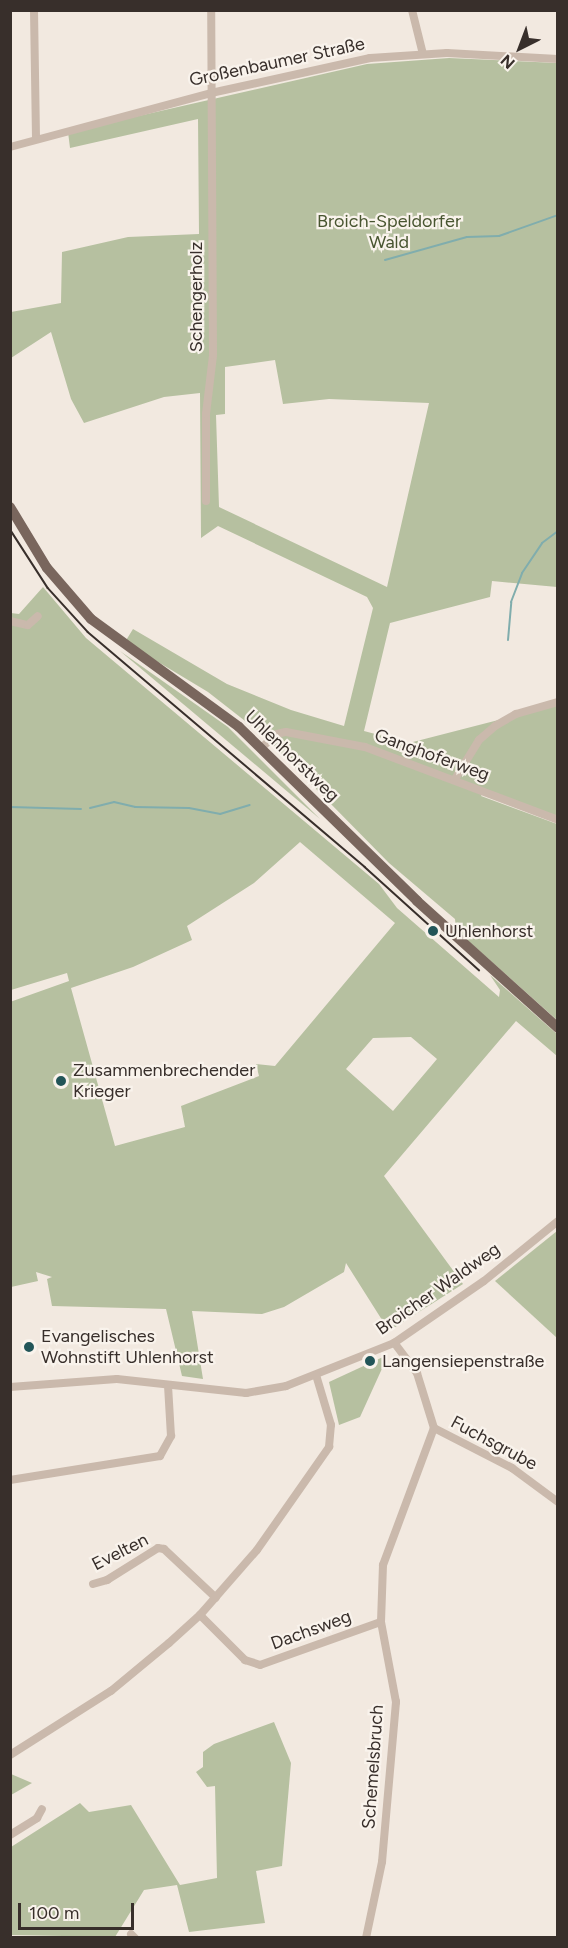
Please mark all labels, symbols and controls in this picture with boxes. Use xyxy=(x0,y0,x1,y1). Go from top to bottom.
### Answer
north arrow xyxy=(490,18,550,78)
street label: Großenbaumer Straße xyxy=(187,33,367,91)
text: N xyxy=(497,51,519,73)
park label: Broich-Speldorfer Wald xyxy=(317,211,461,254)
street label: Schengerholz xyxy=(185,242,207,352)
street label: Uhlenhorstweg xyxy=(240,706,344,806)
street label: Ganghoferweg xyxy=(372,724,492,786)
place label: Uhlenhorst xyxy=(445,920,533,942)
marker: Uhlenhorst xyxy=(426,924,440,938)
place label: Zusammenbrechender Krieger xyxy=(73,1060,255,1102)
marker: Zusammenbrechender Krieger xyxy=(54,1074,68,1088)
street label: Broicher Waldweg xyxy=(372,1238,504,1340)
place label: Evangelisches Wohnstift Uhlenhorst xyxy=(41,1326,214,1368)
marker: Evangelisches Wohnstift Uhlenhorst xyxy=(22,1340,36,1354)
place label: Langensiepenstraße xyxy=(382,1350,544,1372)
marker: Langensiepenstraße xyxy=(363,1354,377,1368)
street label: Fuchsgrube xyxy=(447,1411,541,1475)
street label: Evelten xyxy=(88,1529,152,1575)
street label: Dachsweg xyxy=(268,1605,354,1655)
street label: Schemelsbruch xyxy=(358,1704,388,1830)
scale bar xyxy=(21,1891,136,1929)
text: 100 m xyxy=(29,1902,79,1924)

